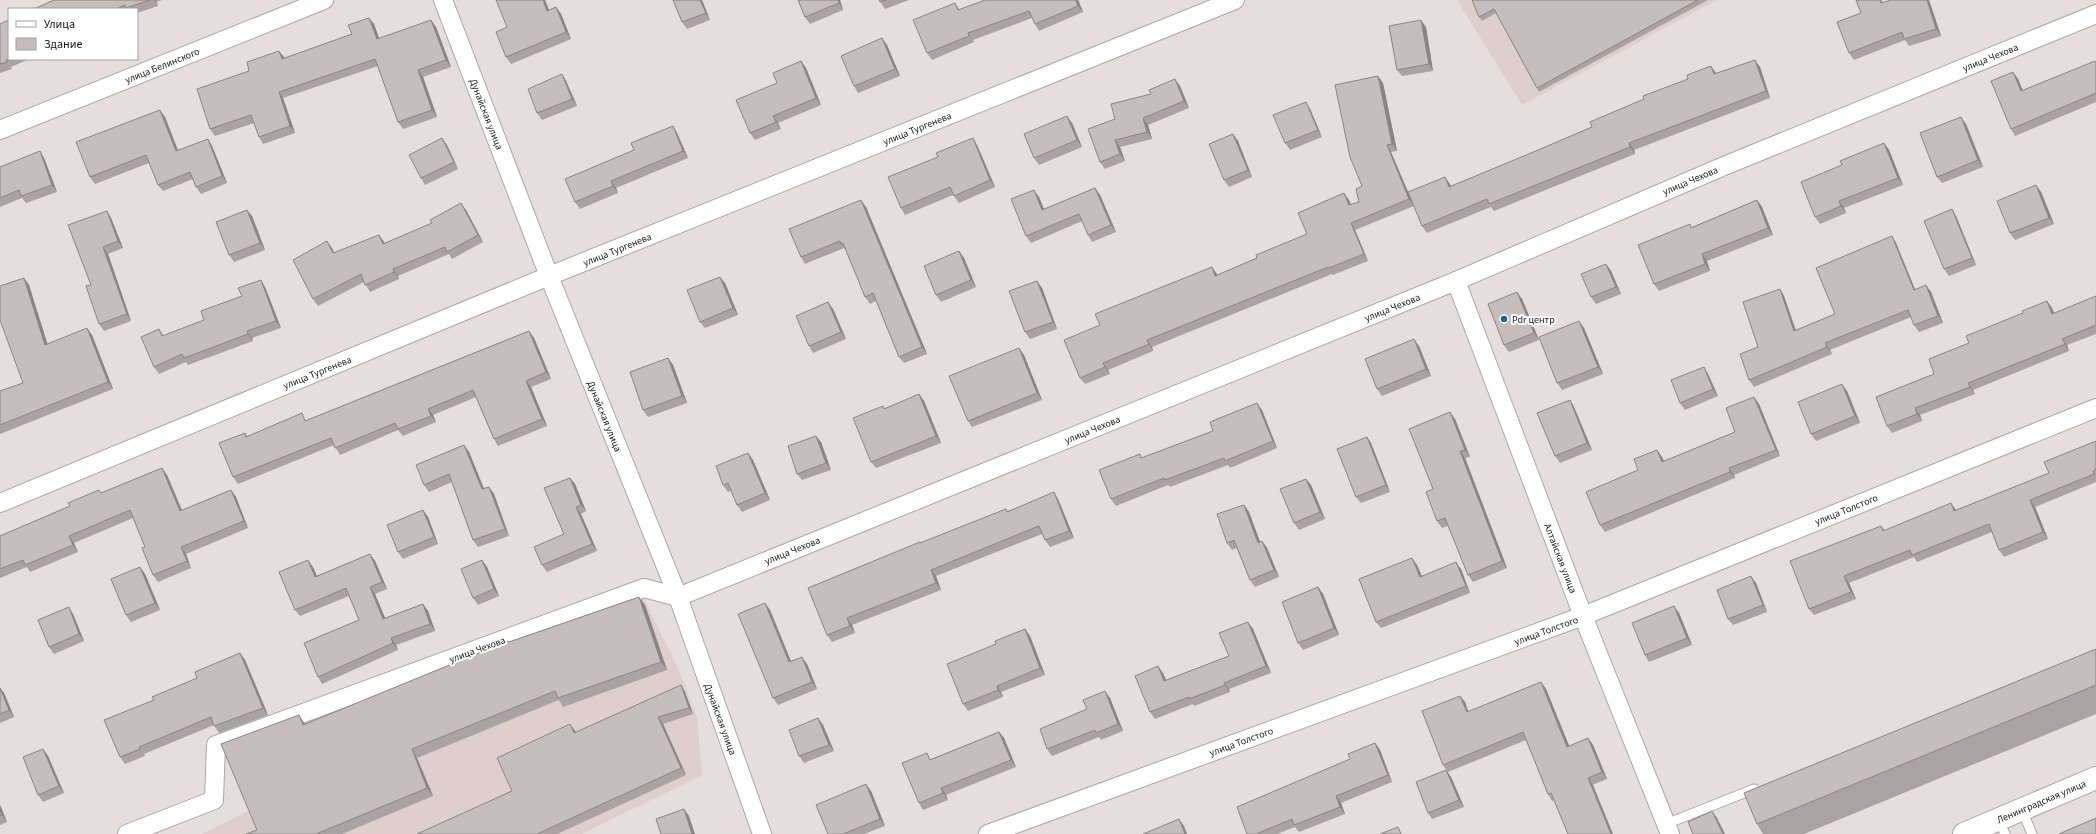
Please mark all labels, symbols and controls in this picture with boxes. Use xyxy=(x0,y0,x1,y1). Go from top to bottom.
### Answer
legend xyxy=(8,8,138,60)
text: Улица xyxy=(44,16,75,33)
text: Здание xyxy=(44,36,83,53)
street label: улица Чехова xyxy=(1960,40,2020,75)
street label: улица Белинского xyxy=(123,45,202,87)
street label: Дунайская улица xyxy=(466,77,506,152)
street label: улица Тургенева xyxy=(881,109,954,149)
street label: улица Чехова xyxy=(1661,163,1720,199)
street label: улица Тургенева xyxy=(581,230,654,270)
street label: улица Чехова xyxy=(1362,290,1422,325)
place label: Pdr центр xyxy=(1512,313,1555,327)
marker: Pdr центр xyxy=(1499,314,1509,324)
street label: улица Тургенева xyxy=(281,353,354,393)
street label: Дунайская улица xyxy=(583,379,625,454)
street label: улица Чехова xyxy=(1062,412,1122,447)
street label: улица Толстого xyxy=(1813,491,1880,529)
street label: Алтайская улица xyxy=(1540,521,1580,595)
street label: улица Чехова xyxy=(762,533,822,568)
street label: улица Толстого xyxy=(1512,613,1580,649)
street label: улица Чехова xyxy=(447,633,507,667)
street label: Дунайская улица xyxy=(701,682,740,757)
street label: улица Толстого xyxy=(1207,724,1275,760)
street label: Ленинградская улица xyxy=(1995,777,2088,827)

